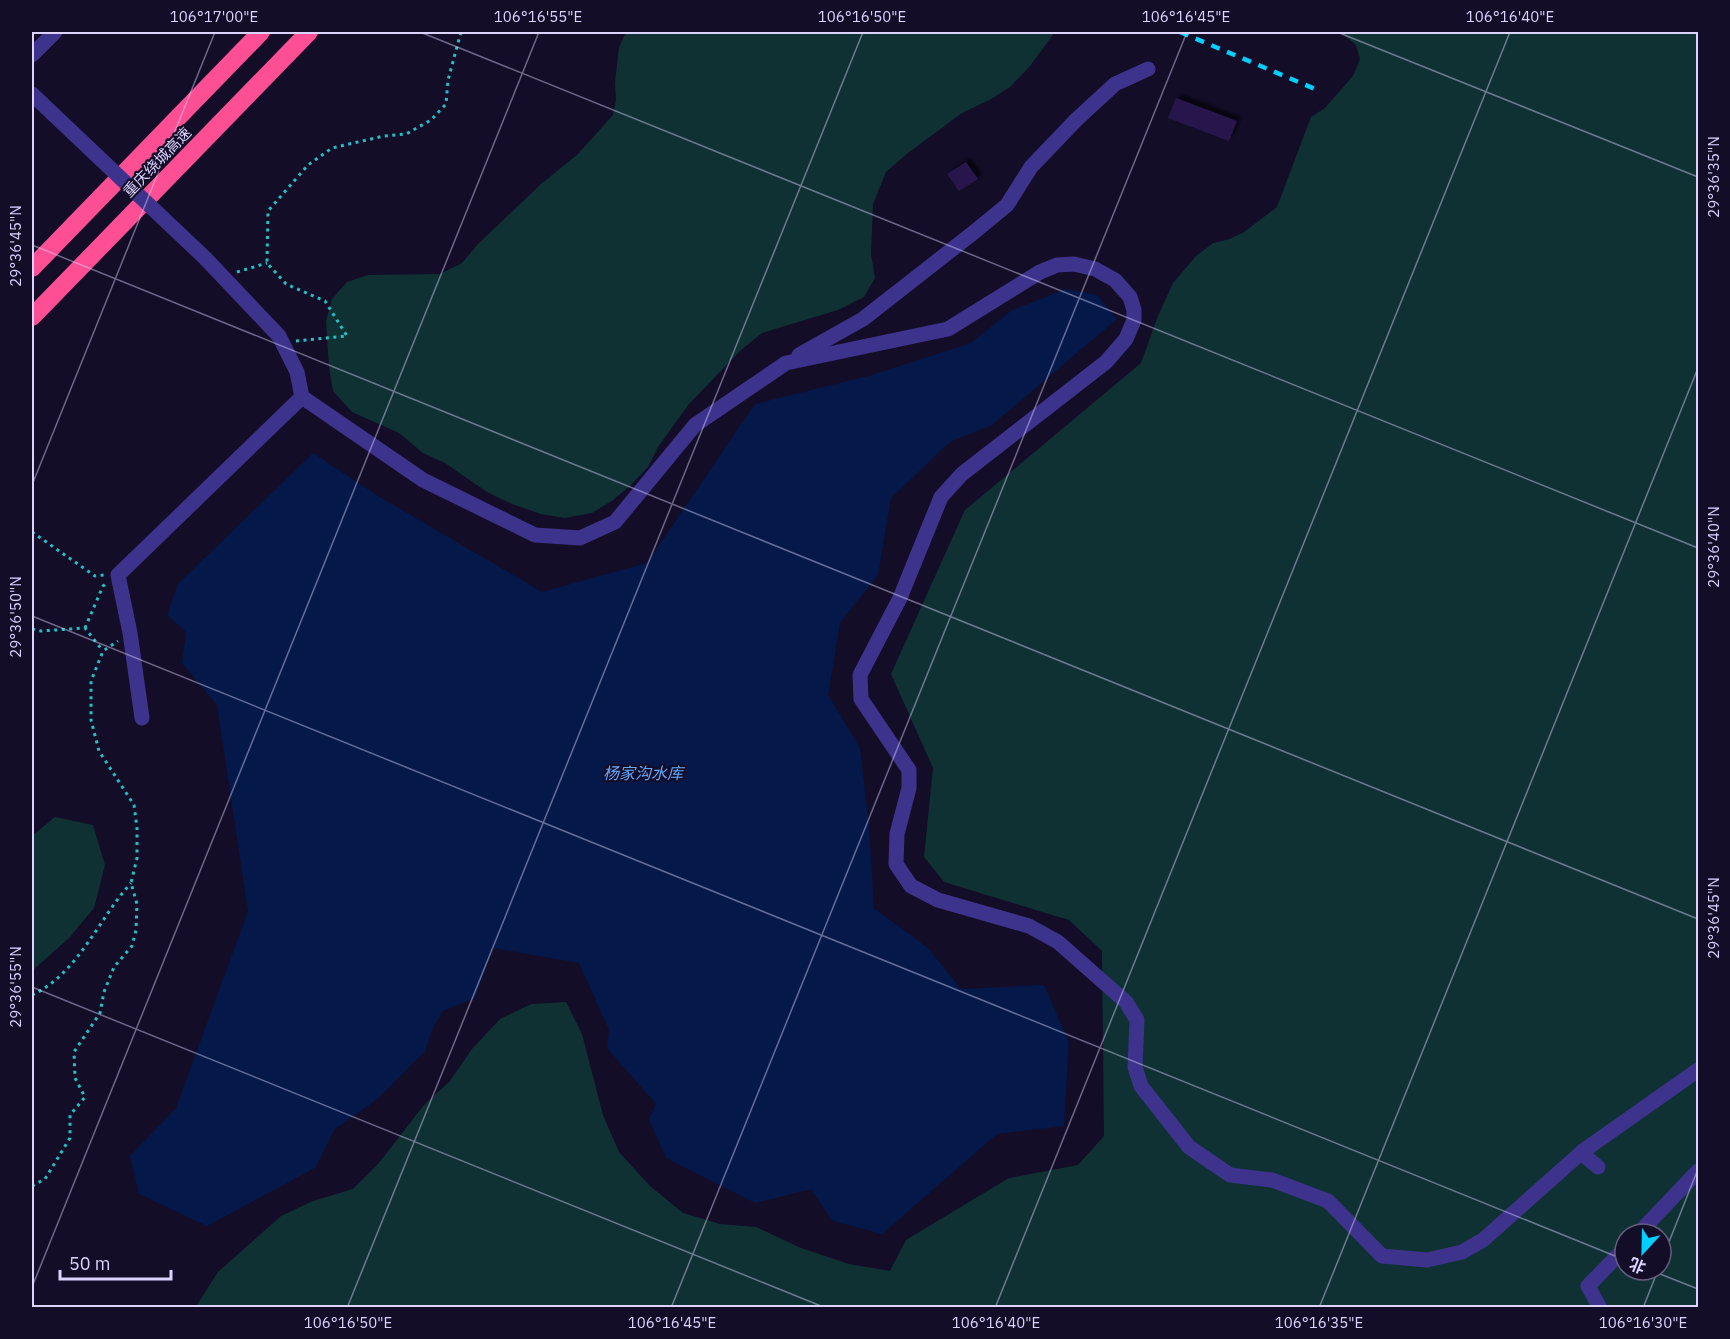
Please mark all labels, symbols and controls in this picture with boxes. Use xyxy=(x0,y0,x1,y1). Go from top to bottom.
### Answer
text: 106°17'00"E xyxy=(170,7,258,26)
text: 106°16'55"E xyxy=(494,7,582,26)
text: 106°16'50"E xyxy=(818,7,906,26)
text: 106°16'45"E xyxy=(1142,7,1230,26)
text: 106°16'40"E xyxy=(1466,7,1554,26)
street label: 重庆绕城高速 xyxy=(119,123,195,201)
text: 29°36'35"N xyxy=(1704,136,1723,218)
text: 29°36'45"N xyxy=(6,205,25,287)
text: 29°36'40"N xyxy=(1704,506,1723,588)
text: 29°36'50"N xyxy=(6,576,25,658)
water label: 杨家沟水库 xyxy=(603,763,686,783)
text: 29°36'45"N xyxy=(1704,877,1723,959)
text: 29°36'55"N xyxy=(6,946,25,1028)
north arrow xyxy=(1613,1222,1673,1282)
scale bar xyxy=(60,1243,171,1281)
text: 50 m xyxy=(69,1252,111,1275)
text: 北 xyxy=(1626,1254,1649,1278)
text: 106°16'50"E xyxy=(304,1313,392,1332)
text: 106°16'45"E xyxy=(628,1313,716,1332)
text: 106°16'40"E xyxy=(952,1313,1040,1332)
text: 106°16'35"E xyxy=(1275,1313,1363,1332)
text: 106°16'30"E xyxy=(1599,1313,1687,1332)

